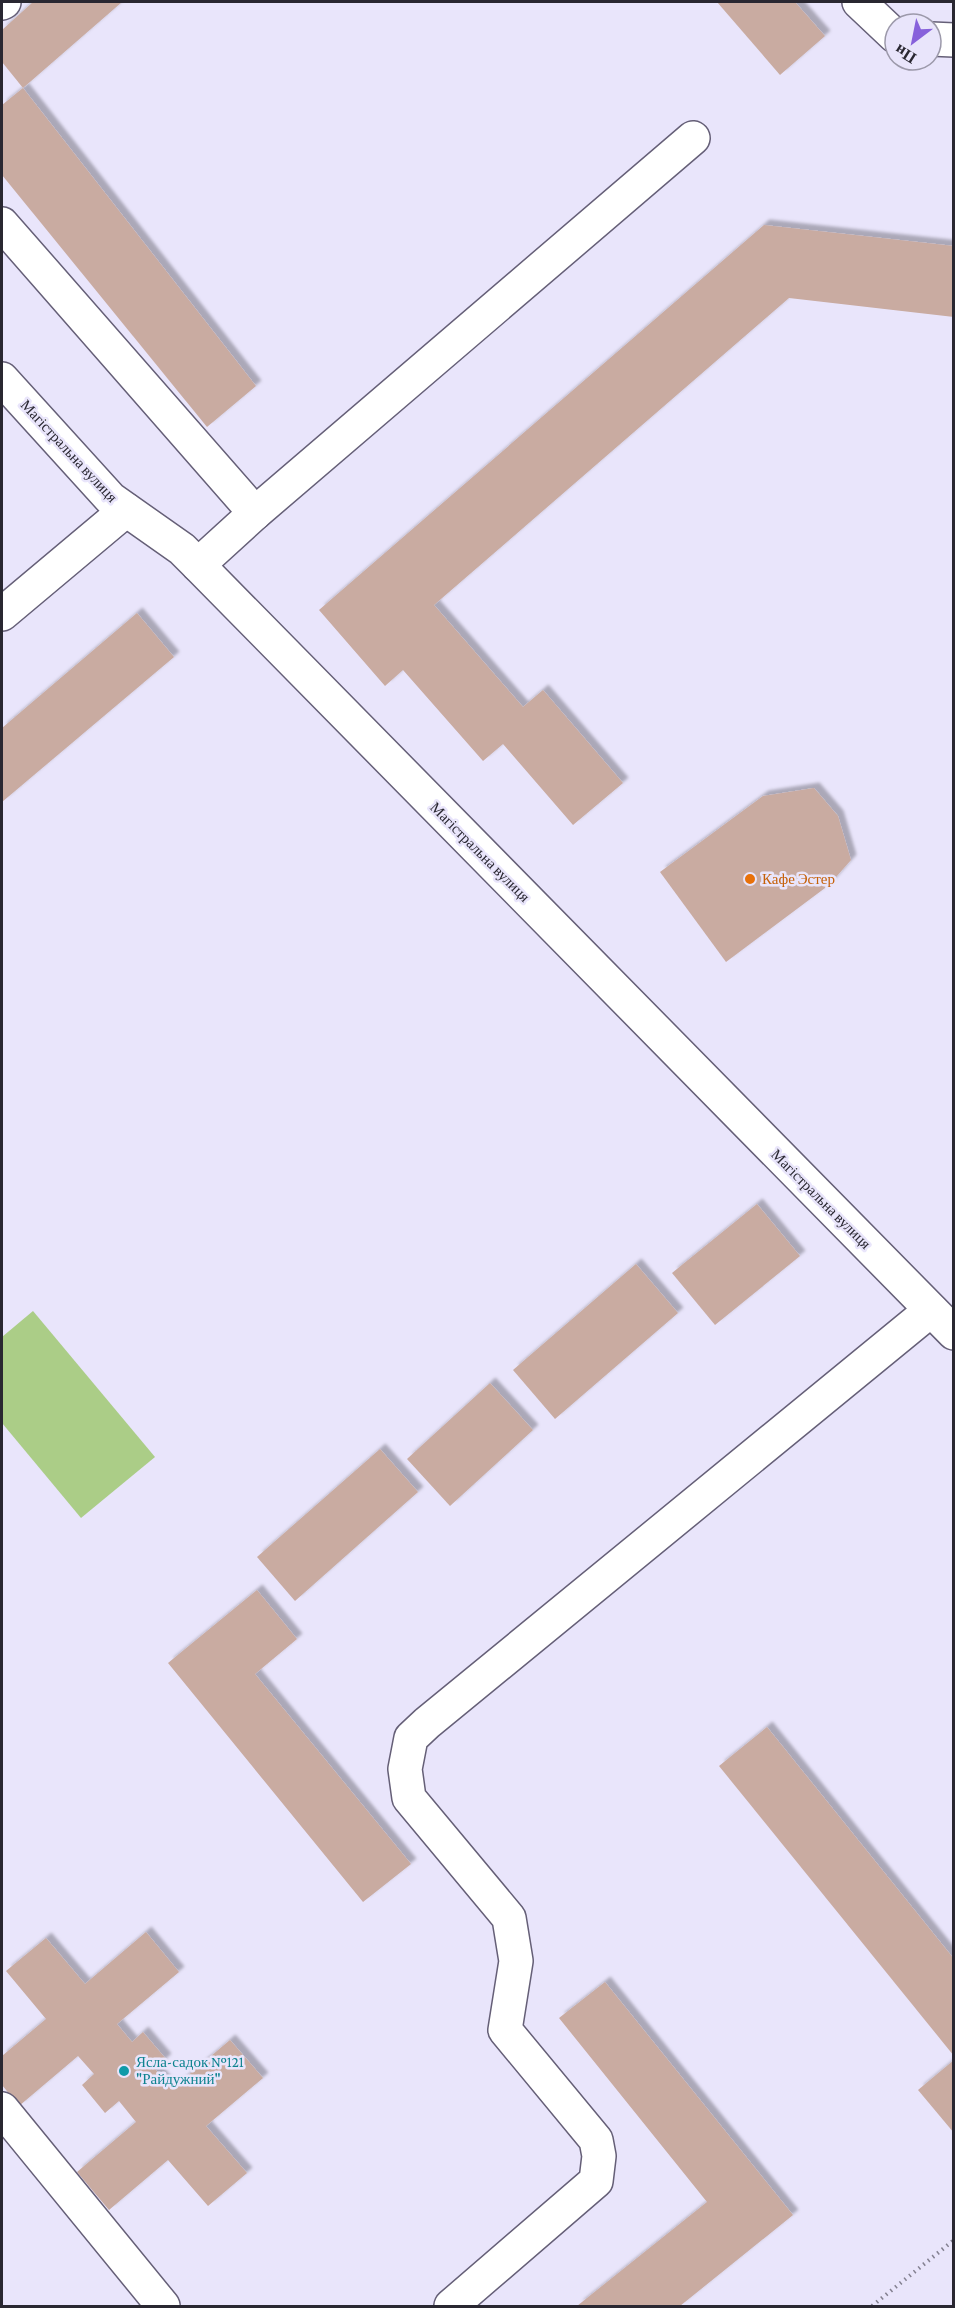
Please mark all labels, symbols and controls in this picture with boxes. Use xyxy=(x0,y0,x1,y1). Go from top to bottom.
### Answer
north arrow xyxy=(883,12,943,72)
text: Пн xyxy=(892,41,919,67)
street label: Магістральна вулиця xyxy=(18,397,120,505)
street label: Магістральна вулиця xyxy=(427,799,533,905)
place label: Кафе Эстер xyxy=(762,871,835,887)
marker: Кафе Эстер xyxy=(743,872,757,886)
street label: Магістральна вулиця xyxy=(768,1146,874,1252)
place label: Ясла-садок №121 "Райдужний" xyxy=(136,2054,244,2087)
marker: Ясла-садок №121 "Райдужний" xyxy=(117,2064,131,2078)

